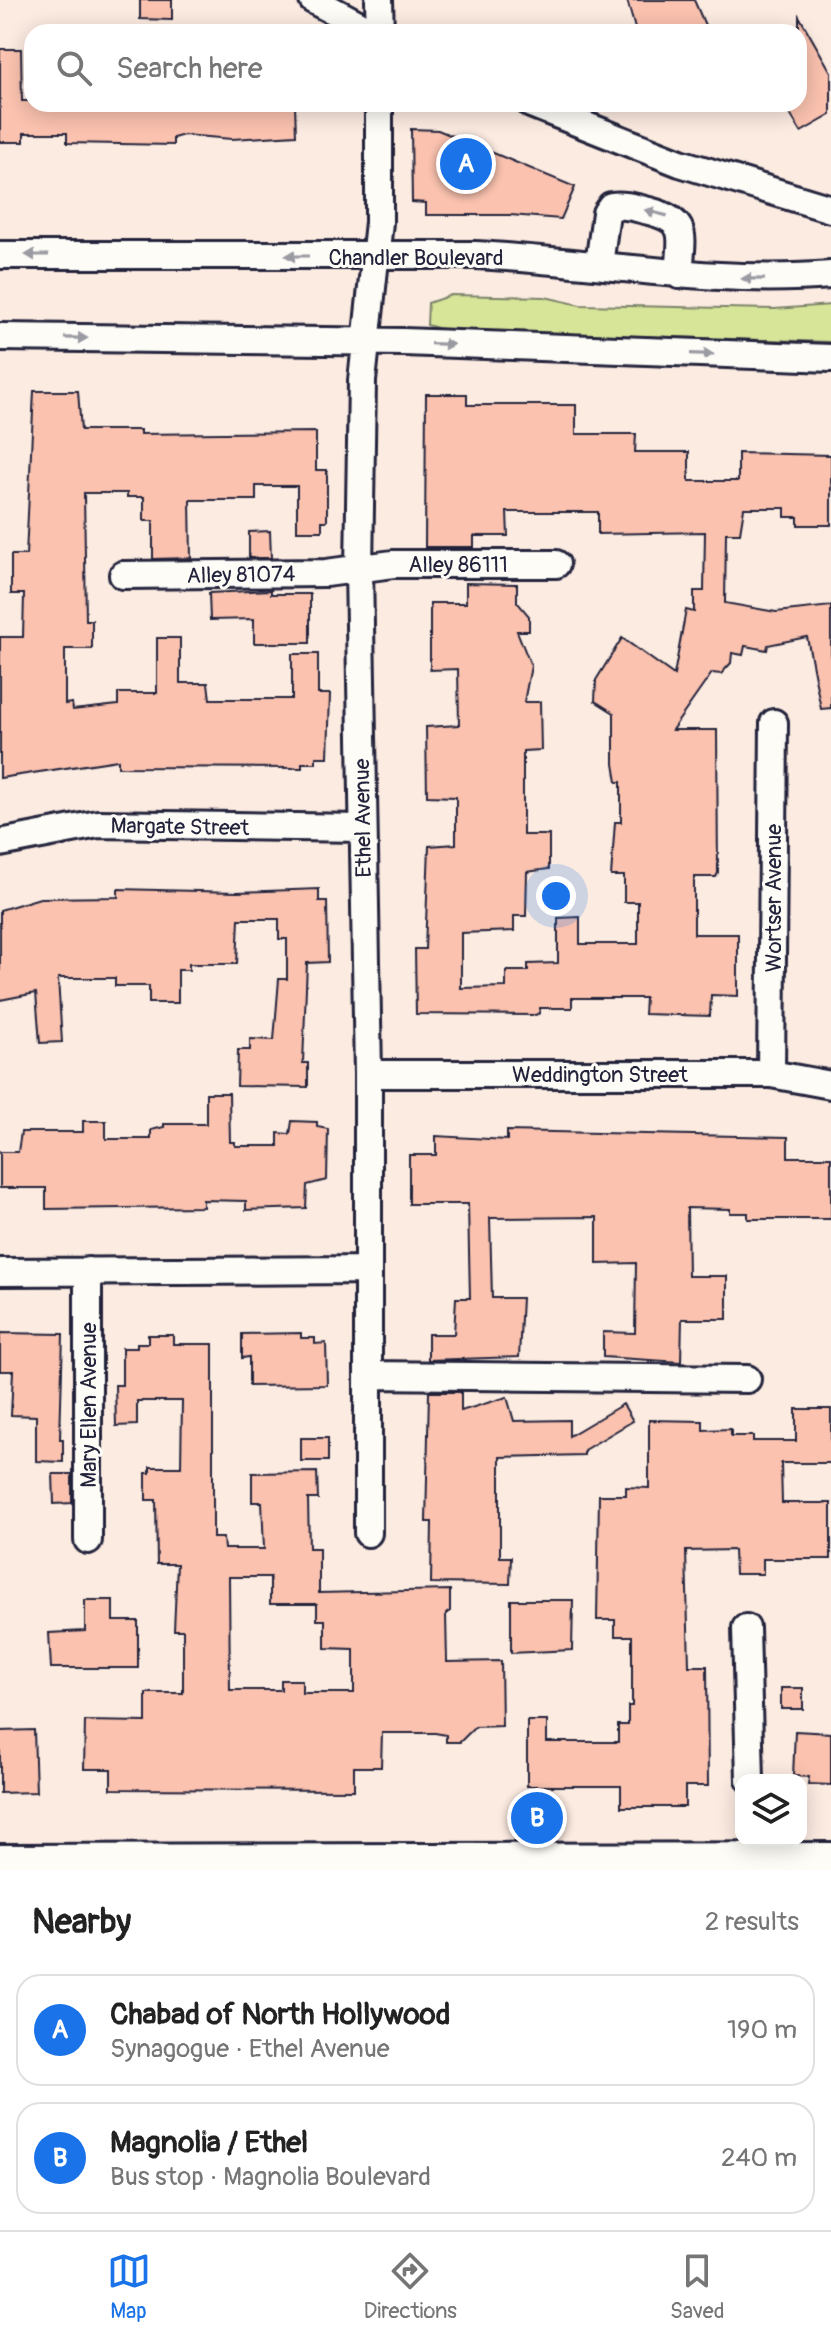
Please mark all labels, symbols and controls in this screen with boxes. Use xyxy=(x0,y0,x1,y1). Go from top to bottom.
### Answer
search box xyxy=(24,24,807,112)
icon: search xyxy=(52,46,96,90)
text: Search here xyxy=(116,50,263,87)
pin: A xyxy=(440,134,492,194)
one-way arrow xyxy=(643,206,668,218)
street label: Chandler Boulevard xyxy=(328,244,504,272)
one-way arrow xyxy=(24,249,49,261)
one-way arrow xyxy=(284,250,309,262)
one-way arrow xyxy=(740,273,765,286)
one-way arrow xyxy=(64,332,89,344)
one-way arrow xyxy=(430,337,455,350)
one-way arrow xyxy=(690,347,715,360)
street label: Alley 86111 xyxy=(408,551,508,579)
street label: Alley 81074 xyxy=(186,560,296,590)
street label: Ethel Avenue xyxy=(348,758,378,878)
street label: Margate Street xyxy=(110,812,250,842)
street label: Wortser Avenue xyxy=(760,824,788,972)
your location xyxy=(536,876,576,916)
street label: Weddington Street xyxy=(512,1061,688,1089)
street label: Mary Ellen Avenue xyxy=(75,1322,103,1488)
map controls xyxy=(735,1774,807,1846)
button: layers xyxy=(735,1774,807,1846)
pin: B xyxy=(511,1788,563,1848)
text: Nearby xyxy=(32,1901,131,1944)
text: 2 results xyxy=(705,1906,799,1938)
text: Chabad of North Hollywood xyxy=(110,1996,450,2033)
text: A xyxy=(52,2014,68,2046)
text: 190 m xyxy=(727,2014,797,2046)
text: Synagogue · Ethel Avenue xyxy=(110,2033,390,2065)
text: Magnolia / Ethel xyxy=(110,2124,308,2161)
text: B xyxy=(53,2142,67,2174)
text: 240 m xyxy=(721,2142,797,2174)
text: Bus stop · Magnolia Boulevard xyxy=(110,2161,431,2193)
tab: Map xyxy=(107,2249,151,2325)
tab: Directions xyxy=(364,2249,457,2325)
tab: Saved xyxy=(670,2249,724,2325)

